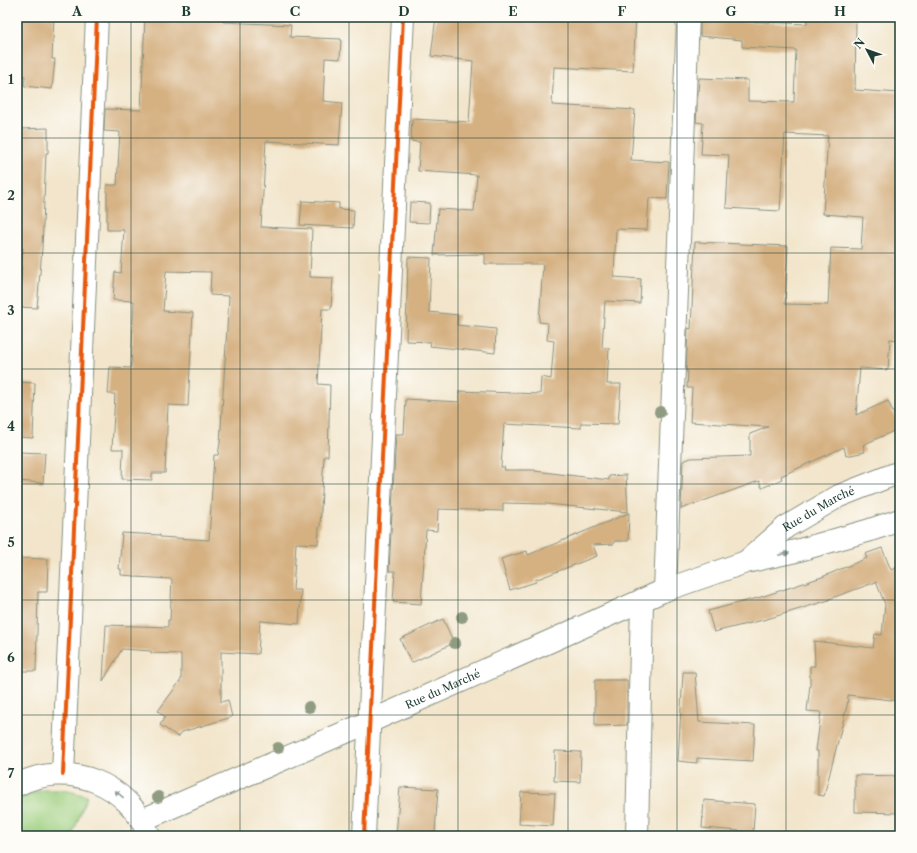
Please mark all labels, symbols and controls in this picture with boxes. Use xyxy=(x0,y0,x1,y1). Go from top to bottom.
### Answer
text: A xyxy=(71,3,83,19)
text: B xyxy=(181,3,191,19)
text: C xyxy=(290,3,300,19)
text: D xyxy=(398,3,410,19)
text: E xyxy=(508,3,518,19)
text: F xyxy=(618,3,627,19)
text: G xyxy=(725,3,737,19)
text: H xyxy=(834,3,846,19)
north arrow xyxy=(847,30,887,70)
text: N xyxy=(851,35,868,52)
text: 1 xyxy=(8,71,14,87)
text: 2 xyxy=(7,187,15,203)
text: 3 xyxy=(7,302,15,318)
text: 4 xyxy=(7,418,15,434)
street label: Rue du Marché xyxy=(780,484,857,535)
text: 5 xyxy=(7,534,15,550)
one-way arrow xyxy=(778,550,790,556)
text: 6 xyxy=(7,649,15,665)
street label: Rue du Marché xyxy=(403,666,482,712)
text: 7 xyxy=(8,765,15,781)
one-way arrow xyxy=(113,790,124,798)

